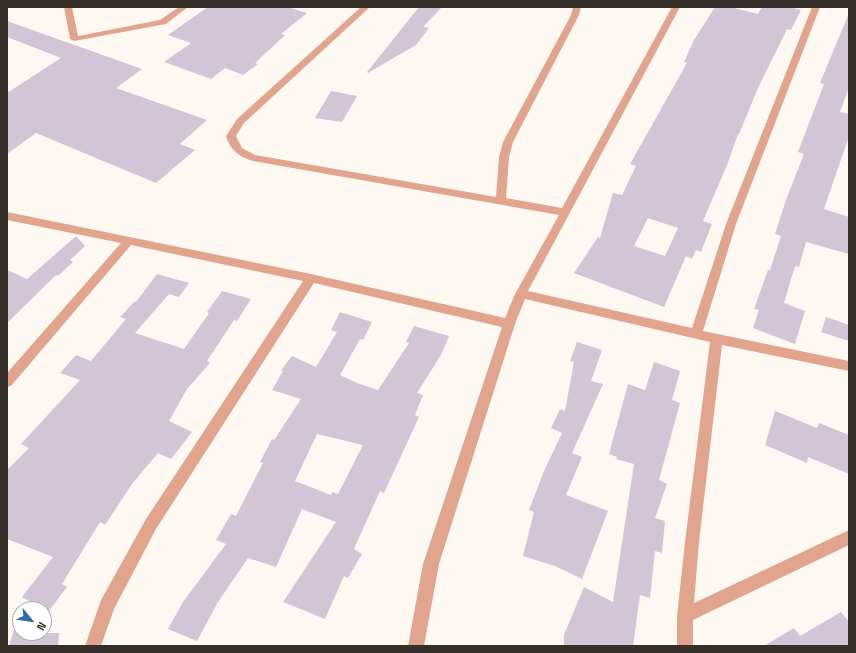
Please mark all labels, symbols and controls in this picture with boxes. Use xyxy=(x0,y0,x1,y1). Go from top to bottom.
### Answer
north arrow xyxy=(12,601,52,641)
text: N xyxy=(34,620,49,633)

